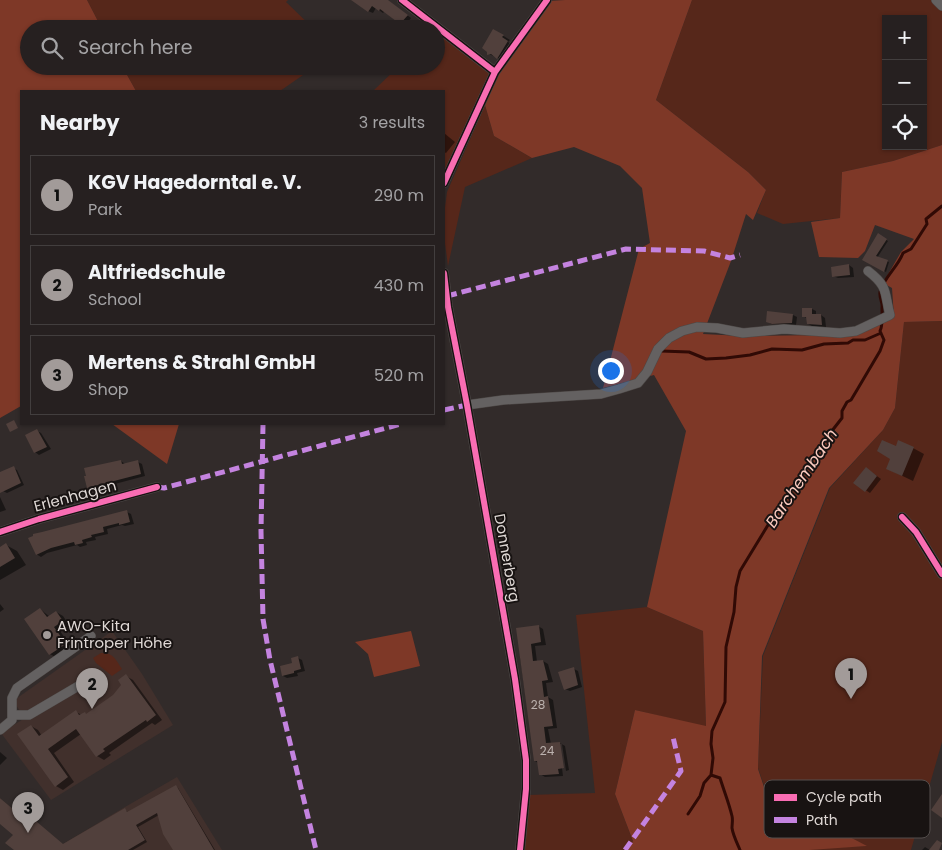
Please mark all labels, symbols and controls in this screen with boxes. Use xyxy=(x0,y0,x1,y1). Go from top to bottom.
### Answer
map controls xyxy=(882,15,927,150)
button: + xyxy=(882,15,927,60)
search box xyxy=(20,20,445,75)
icon: search xyxy=(38,34,66,62)
text: Search here xyxy=(78,34,192,61)
button: − xyxy=(882,60,927,105)
button: locate xyxy=(882,105,927,150)
text: Nearby xyxy=(40,108,120,137)
text: 3 results xyxy=(359,111,425,134)
text: KGV Hagedorntal e. V. xyxy=(88,169,302,196)
text: 1 xyxy=(54,184,60,207)
text: 290 m xyxy=(374,184,424,207)
text: Park xyxy=(88,198,122,221)
text: Altfriedschule xyxy=(88,259,226,286)
text: 2 xyxy=(52,274,62,297)
text: 430 m xyxy=(374,274,424,297)
text: School xyxy=(88,288,142,311)
text: Mertens & Strahl GmbH xyxy=(88,349,316,376)
your location xyxy=(598,358,624,384)
text: 3 xyxy=(52,364,62,387)
text: 520 m xyxy=(374,364,424,387)
text: Shop xyxy=(88,378,129,401)
water label: Barchembach xyxy=(760,424,843,532)
street label: Erlenhagen xyxy=(31,474,118,517)
street label: Donnerberg xyxy=(489,512,526,604)
place label: AWO-Kita Frintroper Höhe xyxy=(57,615,172,653)
marker: AWO-Kita Frintroper Höhe xyxy=(41,629,53,641)
pin: 1 xyxy=(835,658,867,699)
pin: 2 xyxy=(76,668,108,709)
house number: 28 xyxy=(531,696,545,713)
house number: 24 xyxy=(540,742,555,759)
legend xyxy=(764,780,930,838)
text: Cycle path xyxy=(806,787,882,807)
pin: 3 xyxy=(12,792,44,833)
text: Path xyxy=(806,810,838,830)

